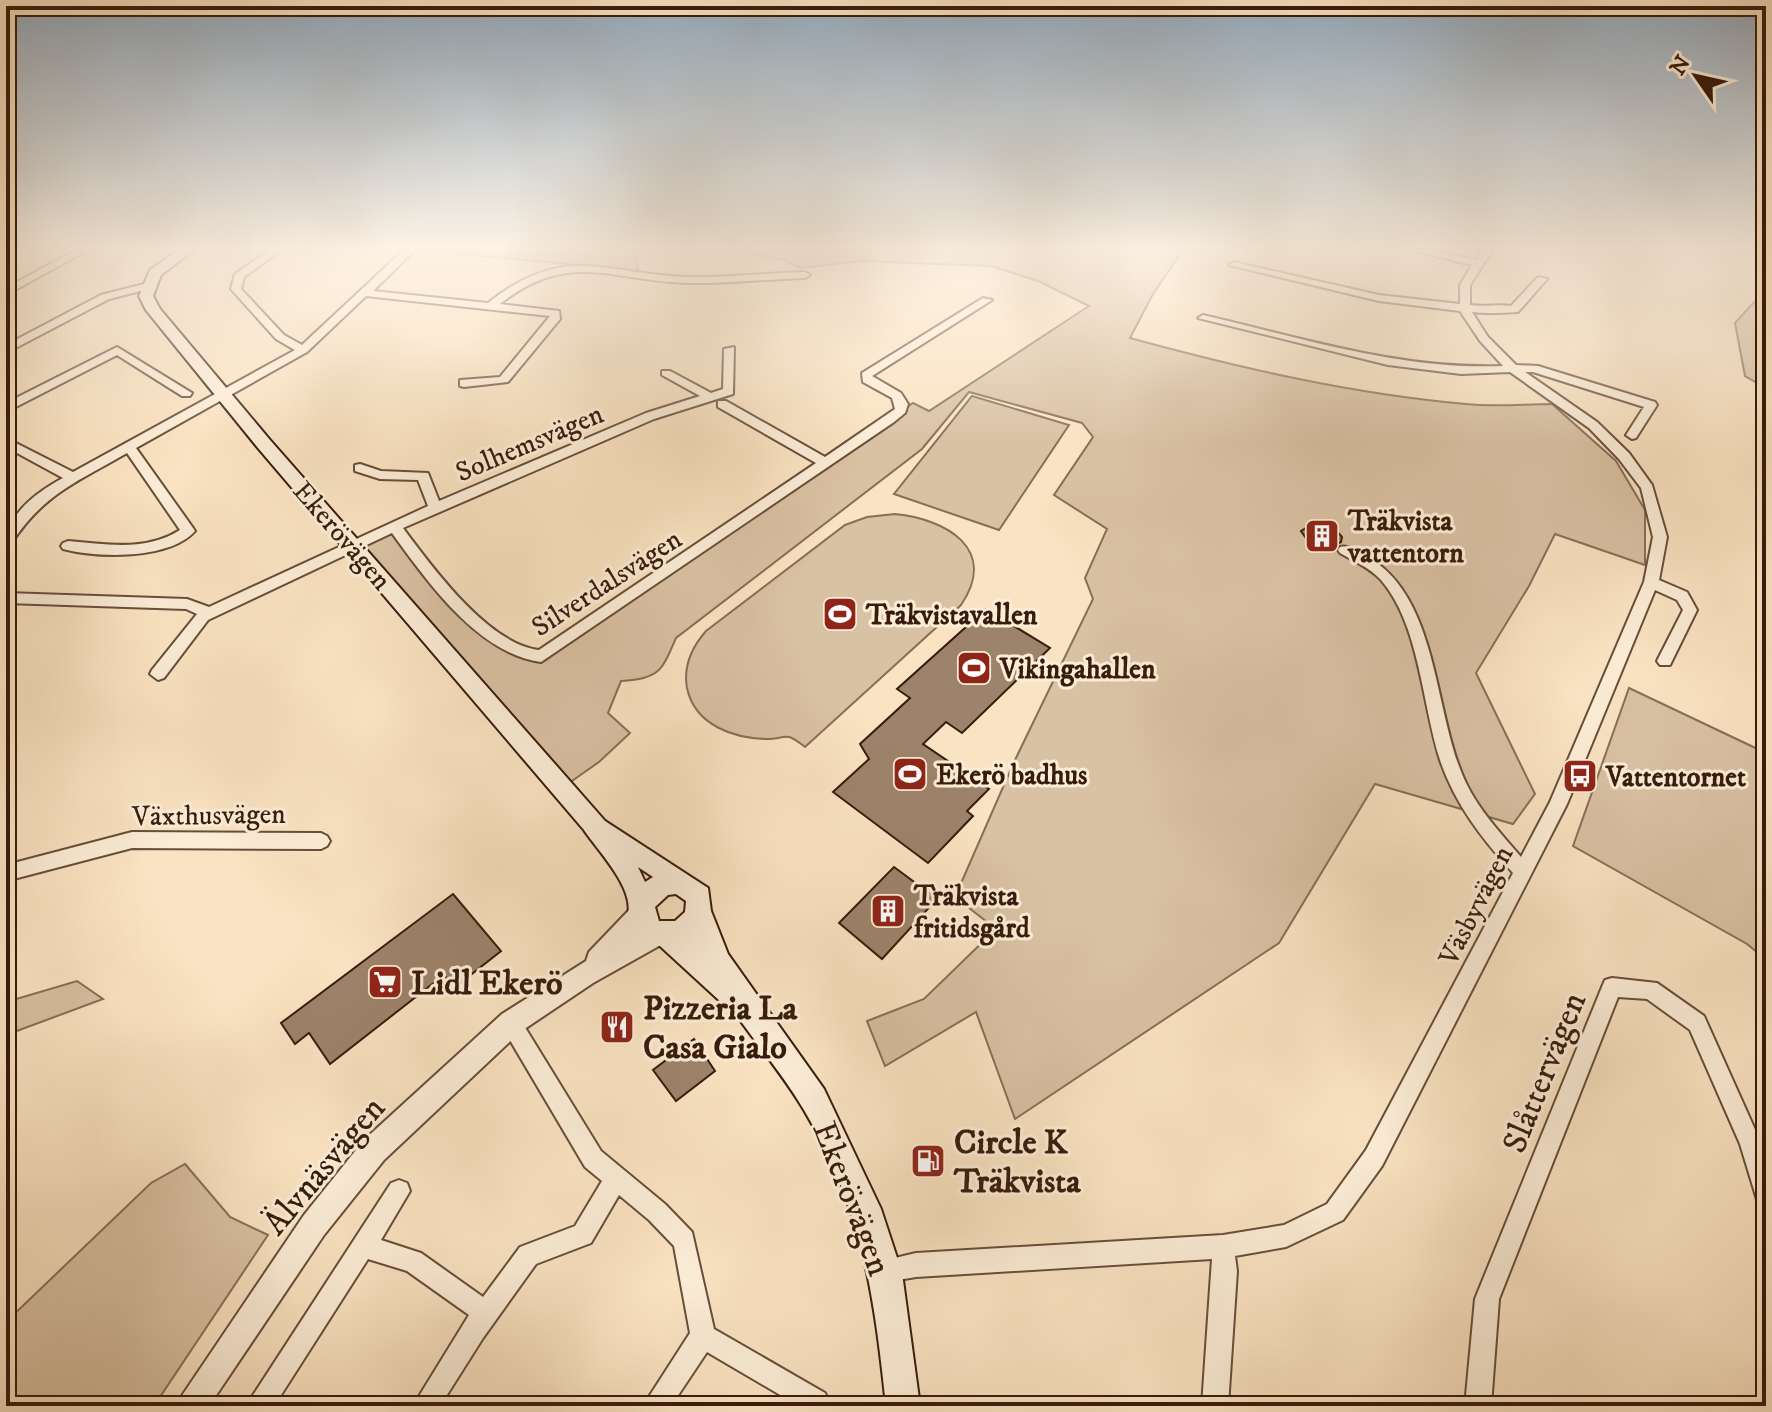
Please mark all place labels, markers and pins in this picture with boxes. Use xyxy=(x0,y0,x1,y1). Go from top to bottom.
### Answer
place label: Träkvista vattentorn xyxy=(1347,504,1464,571)
building icon: Träkvista vattentorn xyxy=(1303,517,1341,555)
sports icon: Träkvistavallen xyxy=(821,595,859,633)
place label: Träkvistavallen xyxy=(865,598,1038,633)
sports icon: Vikingahallen xyxy=(955,649,993,687)
place label: Vikingahallen xyxy=(999,652,1156,687)
sports icon: Ekerö badhus xyxy=(891,755,929,793)
bus stop icon: Vattentornet xyxy=(1561,757,1599,795)
place label: Ekerö badhus xyxy=(936,758,1088,793)
place label: Vattentornet xyxy=(1605,760,1746,795)
place label: Träkvista fritidsgård xyxy=(913,879,1031,946)
building icon: Träkvista fritidsgård xyxy=(869,892,907,930)
supermarket icon: Lidl Ekerö xyxy=(366,963,404,1001)
place label: Lidl Ekerö xyxy=(411,963,563,1005)
place label: Pizzeria La Casa Gialo xyxy=(643,988,798,1069)
restaurant icon: Pizzeria La Casa Gialo xyxy=(598,1008,636,1046)
place label: Circle K Träkvista xyxy=(953,1122,1081,1203)
fuel station icon: Circle K Träkvista xyxy=(909,1142,947,1180)

